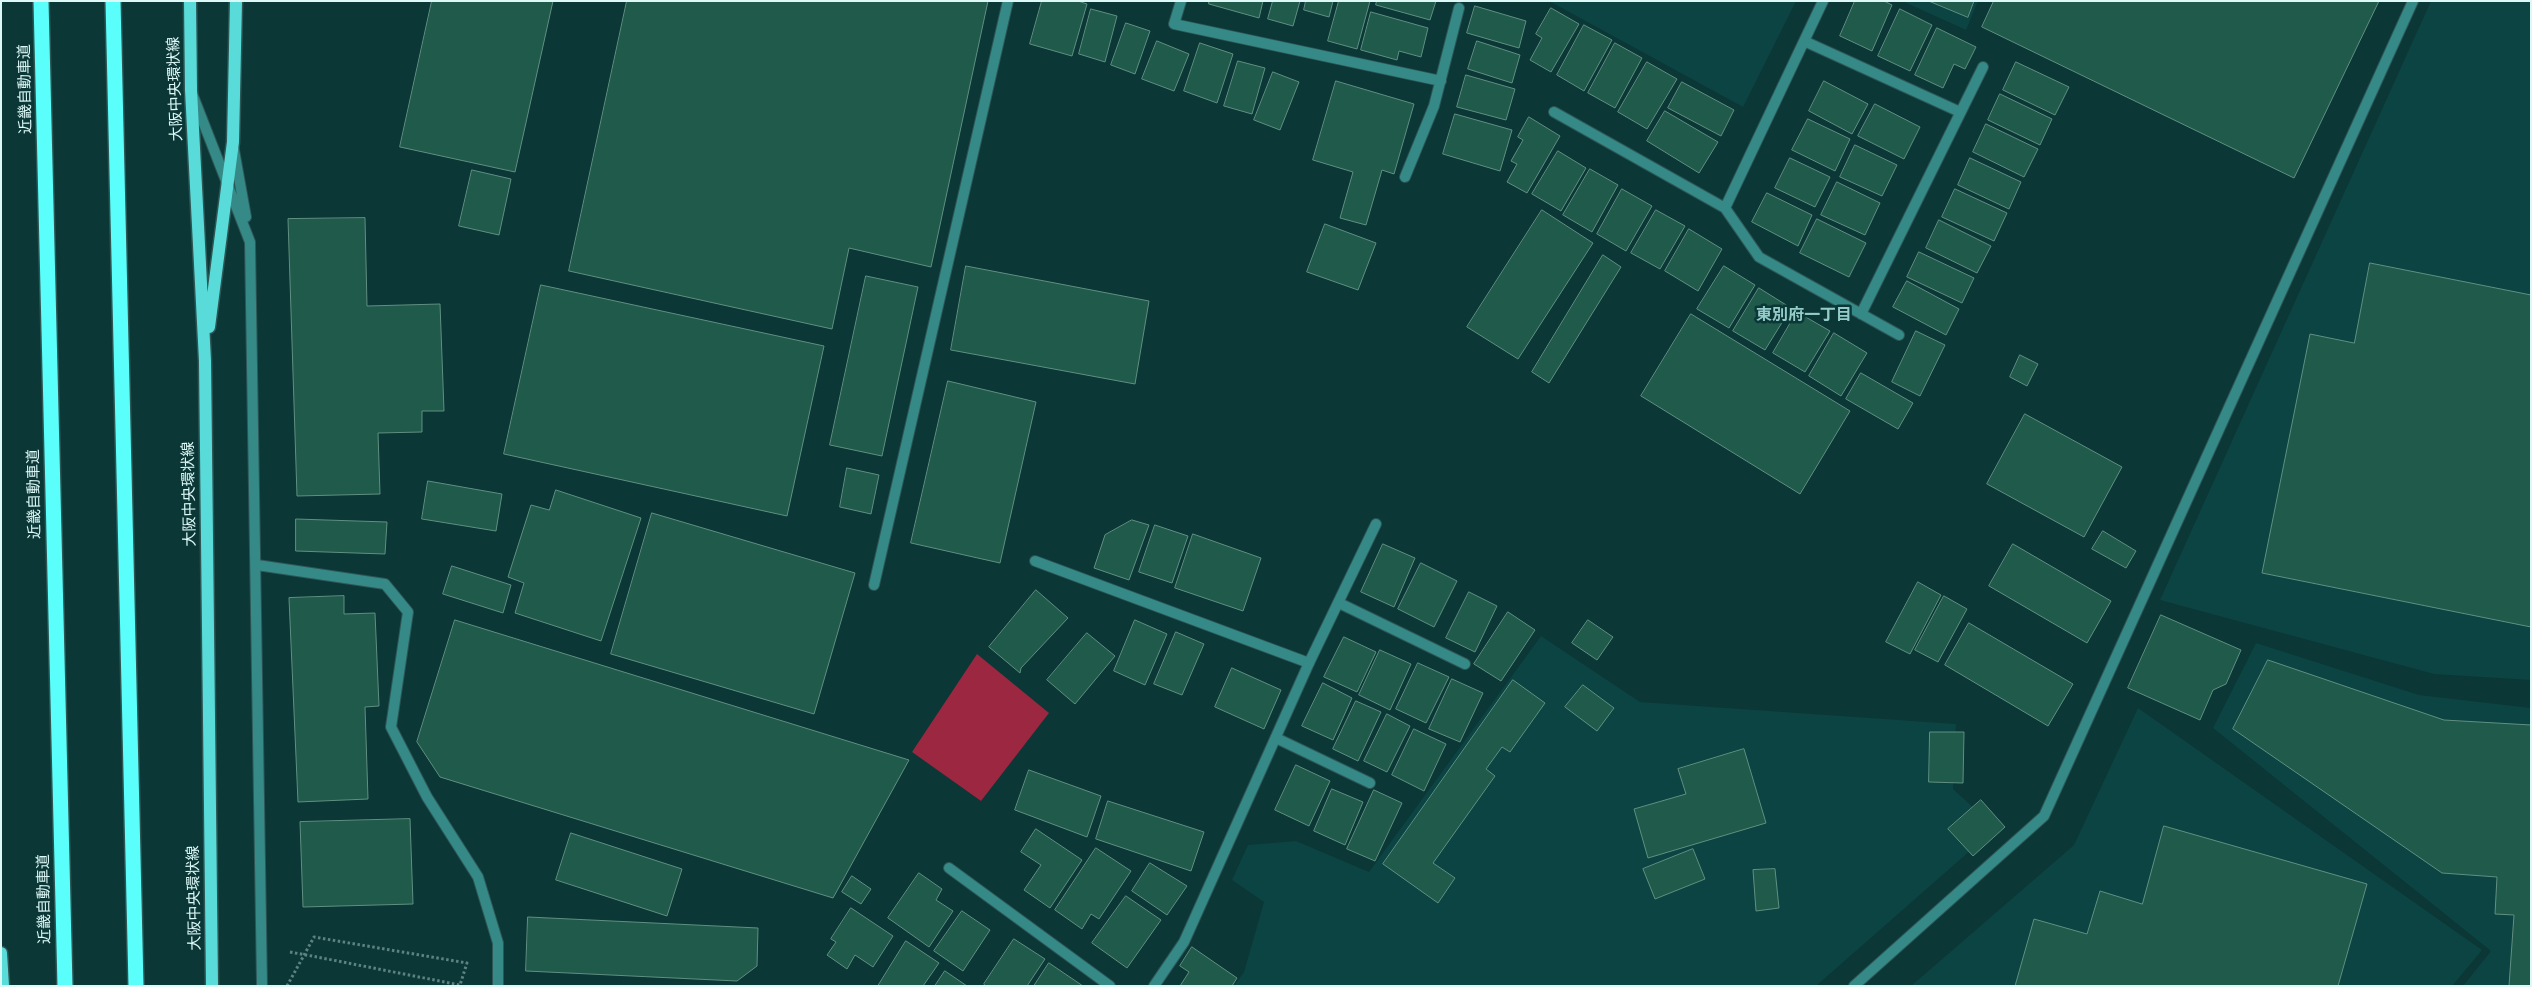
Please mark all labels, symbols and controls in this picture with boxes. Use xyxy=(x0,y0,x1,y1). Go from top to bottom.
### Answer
street label: 大阪中央環状線 xyxy=(165,36,187,142)
street label: 近畿自動車道 xyxy=(16,44,36,134)
district label: 東別府一丁目 xyxy=(1756,306,1852,326)
street label: 大阪中央環状線 xyxy=(180,441,200,547)
street label: 近畿自動車道 xyxy=(25,449,45,539)
street label: 大阪中央環状線 xyxy=(185,845,205,951)
street label: 近畿自動車道 xyxy=(35,854,55,944)

